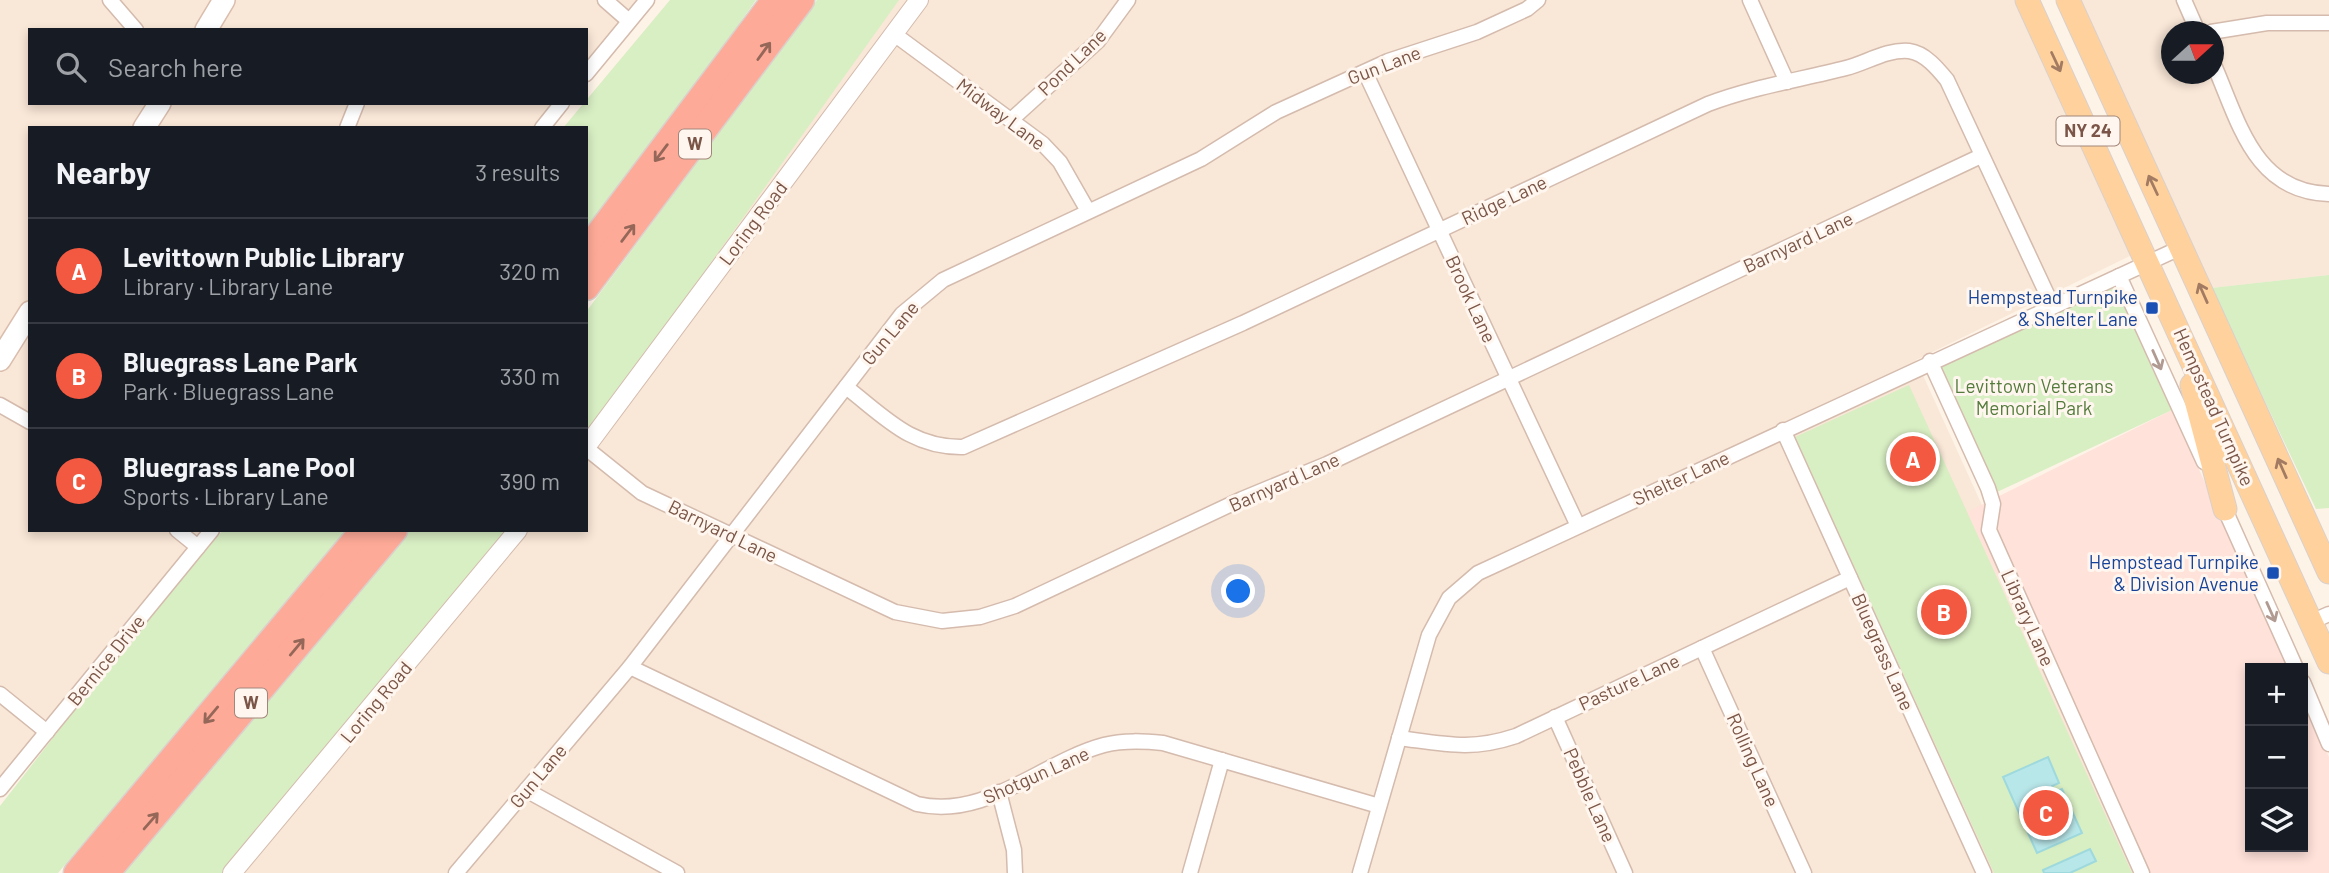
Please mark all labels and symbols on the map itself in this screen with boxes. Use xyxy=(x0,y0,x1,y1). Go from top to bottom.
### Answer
north arrow xyxy=(2161,21,2224,84)
street label: Pond Lane xyxy=(1033,23,1111,100)
street label: Gun Lane xyxy=(1344,40,1424,89)
one-way arrow xyxy=(757,42,771,61)
one-way arrow xyxy=(2050,51,2063,72)
street label: Midway Lane xyxy=(952,73,1050,154)
road number: NY 24 xyxy=(2056,116,2120,146)
road number: W xyxy=(679,130,711,159)
one-way arrow xyxy=(653,143,668,162)
street label: Ridge Lane xyxy=(1457,170,1550,229)
one-way arrow xyxy=(2146,175,2159,196)
street label: Loring Road xyxy=(714,176,792,269)
street label: Barnyard Lane xyxy=(1739,206,1856,277)
one-way arrow xyxy=(620,224,635,242)
street label: Brook Lane xyxy=(1441,252,1502,346)
one-way arrow xyxy=(2196,283,2209,305)
place label: Hempstead Turnpike & Shelter Lane xyxy=(1968,285,2138,330)
street label: Gun Lane xyxy=(856,296,923,369)
marker: Hempstead Turnpike & Shelter Lane xyxy=(2144,300,2160,316)
street label: Hempstead Turnpike xyxy=(2169,324,2260,489)
one-way arrow xyxy=(2151,349,2164,370)
park label: Levittown Veterans Memorial Park xyxy=(1955,374,2113,419)
pin: A xyxy=(1890,433,1936,485)
street label: Shelter Lane xyxy=(1629,445,1733,510)
street label: Barnyard Lane xyxy=(1225,447,1343,516)
one-way arrow xyxy=(2275,458,2288,479)
street label: Barnyard Lane xyxy=(665,494,782,567)
place label: Hempstead Turnpike & Division Avenue xyxy=(2089,550,2259,595)
marker: Hempstead Turnpike & Division Avenue xyxy=(2265,565,2281,581)
street label: Library Lane xyxy=(1997,566,2060,670)
your location xyxy=(1221,574,1255,608)
pin: B xyxy=(1921,586,1967,638)
street label: Bluegrass Lane xyxy=(1847,590,1920,714)
one-way arrow xyxy=(2265,601,2278,622)
street label: Bernice Drive xyxy=(62,610,149,710)
one-way arrow xyxy=(289,639,305,657)
street label: Pasture Lane xyxy=(1575,648,1683,715)
street label: Loring Road xyxy=(335,656,416,747)
road number: W xyxy=(235,688,267,718)
one-way arrow xyxy=(203,705,219,723)
street label: Rolling Lane xyxy=(1723,709,1784,810)
street label: Gun Lane xyxy=(504,739,571,812)
street label: Shotgun Lane xyxy=(979,741,1092,808)
street label: Pebble Lane xyxy=(1559,744,1621,846)
pin: C xyxy=(2023,787,2069,839)
one-way arrow xyxy=(143,813,159,831)

